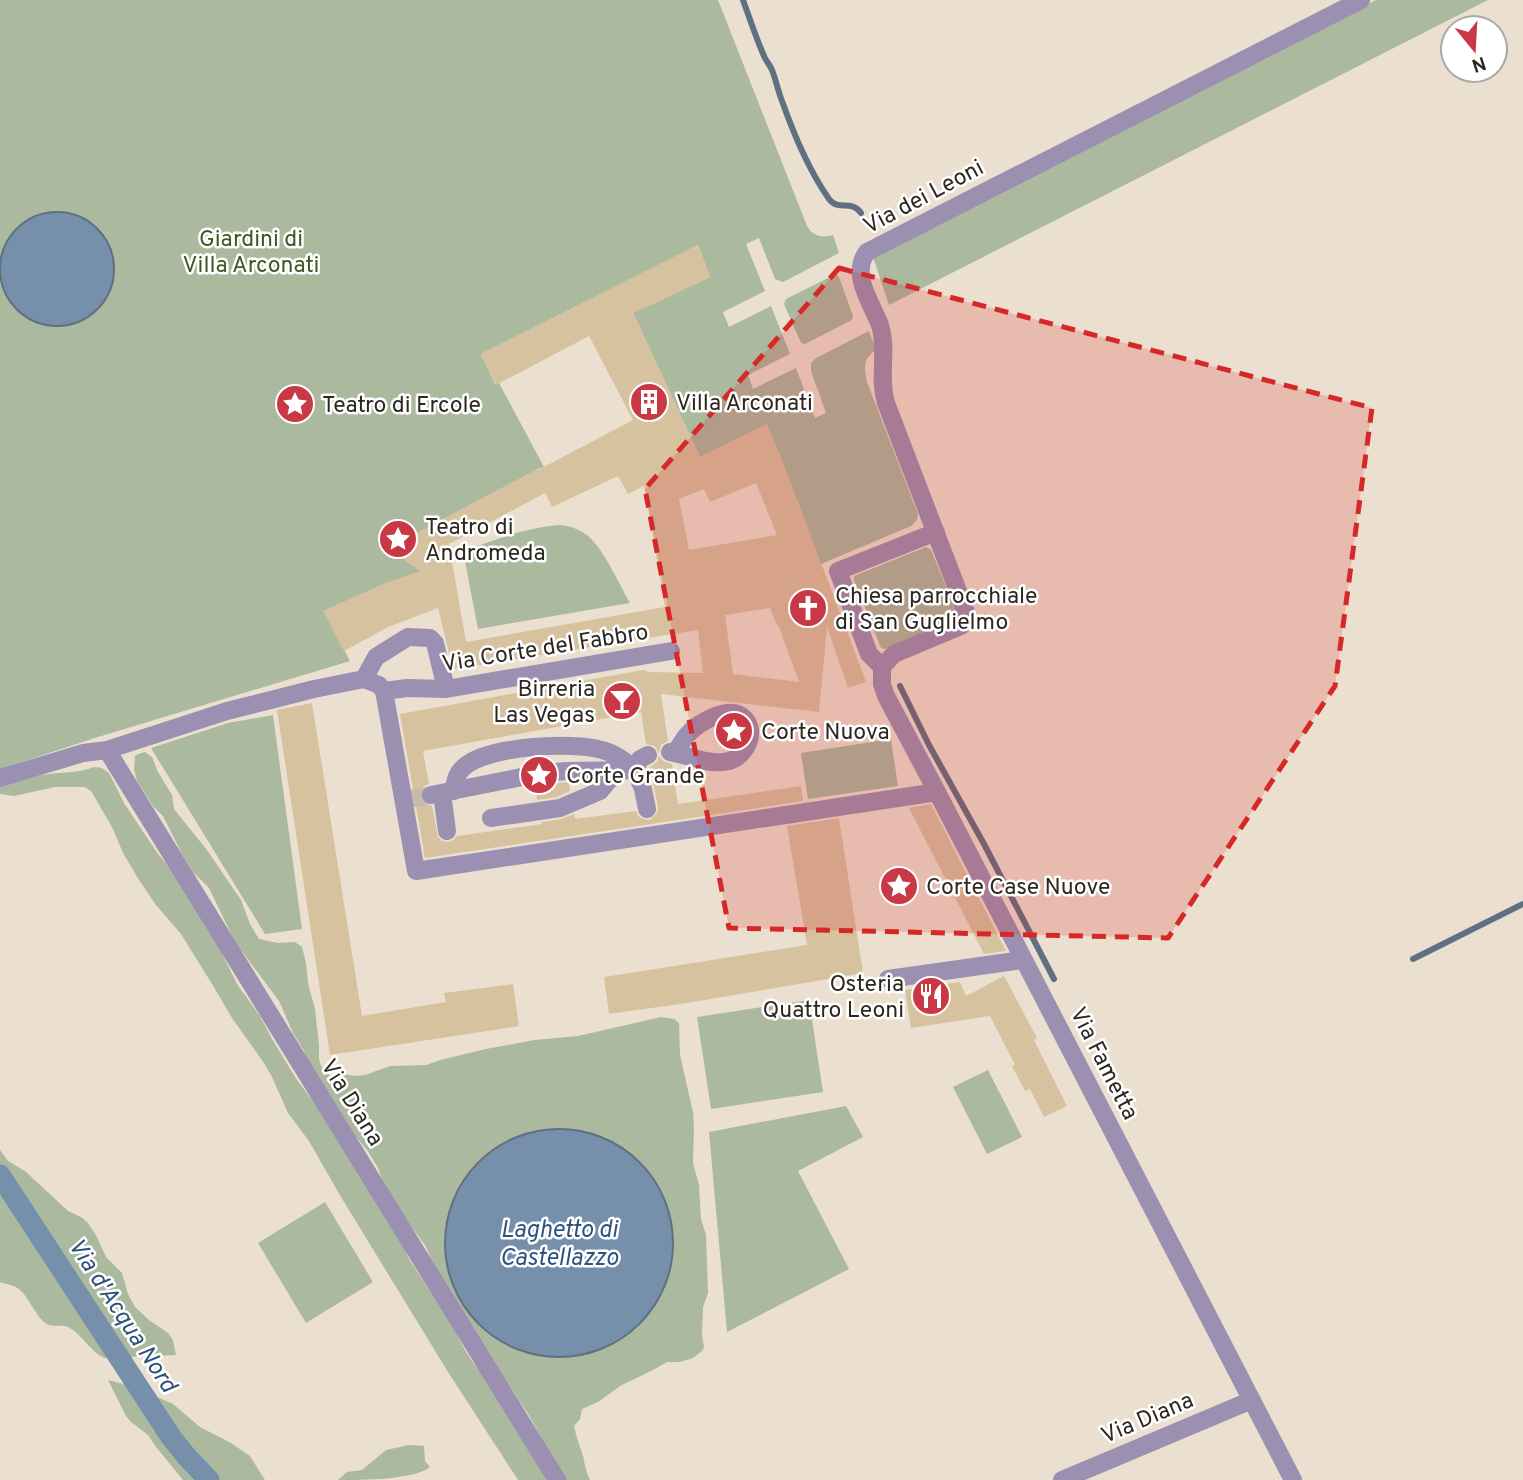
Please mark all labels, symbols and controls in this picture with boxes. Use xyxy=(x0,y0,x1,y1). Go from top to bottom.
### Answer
north arrow xyxy=(1439,14,1509,84)
text: N xyxy=(1468,50,1489,77)
street label: Via dei Leoni xyxy=(859,154,989,242)
park label: Giardini di Villa Arconati xyxy=(183,226,319,281)
building icon: Villa Arconati xyxy=(628,381,670,423)
place icon: Teatro di Ercole xyxy=(274,383,316,425)
place label: Villa Arconati xyxy=(676,390,813,419)
place label: Teatro di Ercole xyxy=(322,392,481,421)
place label: Teatro di Andromeda xyxy=(425,514,546,569)
place icon: Teatro di Andromeda xyxy=(377,518,419,560)
place label: Chiesa parrocchiale di San Guglielmo xyxy=(835,583,1037,638)
church icon: Chiesa parrocchiale di San Guglielmo xyxy=(787,587,829,629)
street label: Via Corte del Fabbro xyxy=(440,619,651,680)
place label: Birreria Las Vegas xyxy=(493,676,595,731)
bar icon: Birreria Las Vegas xyxy=(601,680,643,722)
place icon: Corte Nuova xyxy=(713,710,755,752)
place label: Corte Nuova xyxy=(761,719,890,748)
place icon: Corte Grande xyxy=(518,754,560,796)
place label: Corte Grande xyxy=(566,763,705,792)
place icon: Corte Case Nuove xyxy=(878,865,920,907)
place label: Corte Case Nuove xyxy=(926,874,1110,903)
place label: Osteria Quattro Leoni xyxy=(762,971,904,1026)
restaurant icon: Osteria Quattro Leoni xyxy=(910,975,952,1017)
street label: Via Fametta xyxy=(1062,1003,1144,1125)
street label: Via Diana xyxy=(313,1054,389,1152)
water label: Laghetto di Castellazzo xyxy=(500,1216,619,1274)
water label: Via d'Acqua Nord xyxy=(60,1233,183,1400)
street label: Via Diana xyxy=(1097,1387,1198,1452)

